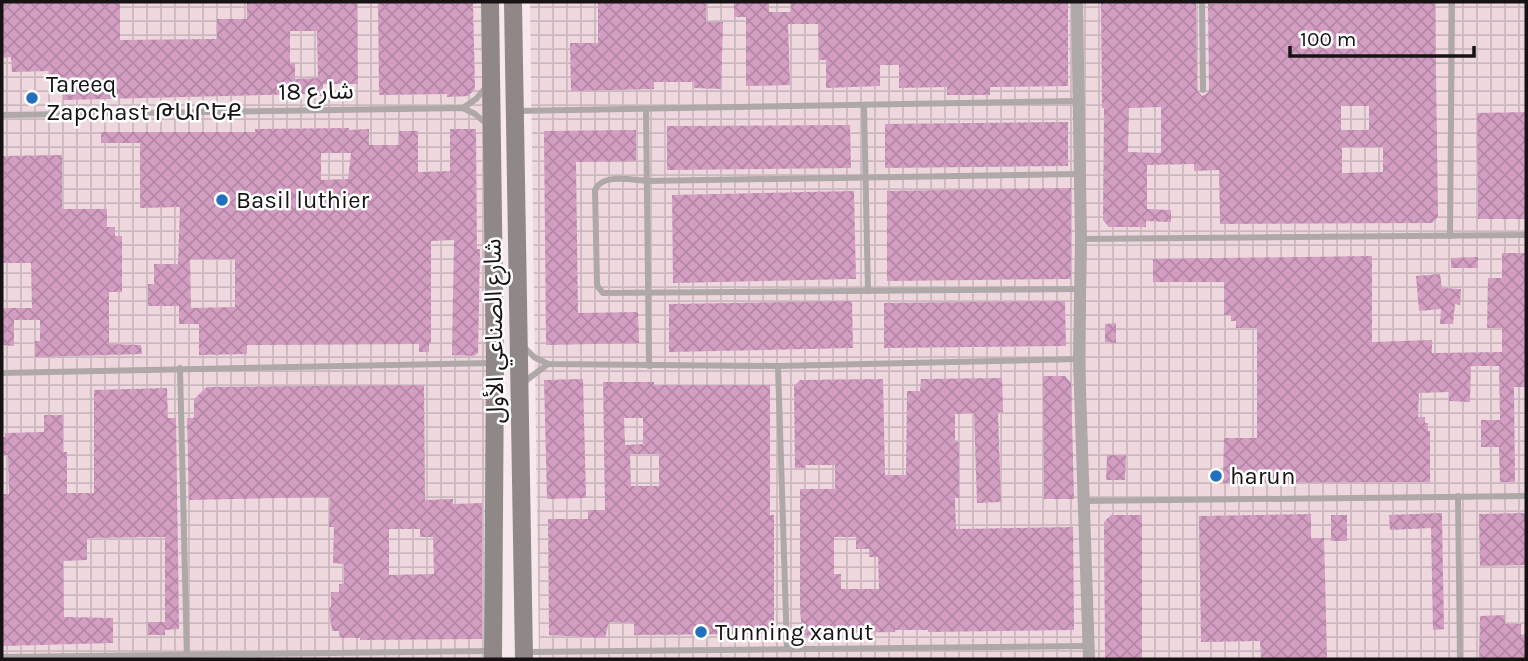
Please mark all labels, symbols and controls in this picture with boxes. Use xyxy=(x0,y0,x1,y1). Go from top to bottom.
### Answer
scale bar xyxy=(1290,14,1474,58)
text: 100 m xyxy=(1300,27,1357,51)
place label: Tareeq Zapchast ԹԱՐԵՔ xyxy=(46,70,242,126)
street label: شارع 18 xyxy=(278,76,354,109)
marker: Tareeq Zapchast ԹԱՐԵՔ xyxy=(24,90,40,106)
place label: Basil luthier xyxy=(236,186,370,214)
marker: Basil luthier xyxy=(214,192,230,208)
street label: شارع الصناعي الأول xyxy=(478,238,514,424)
place label: harun xyxy=(1230,462,1295,490)
marker: harun xyxy=(1208,468,1224,484)
place label: Tunning xanut xyxy=(715,618,873,646)
marker: Tunning xanut xyxy=(693,624,709,640)

